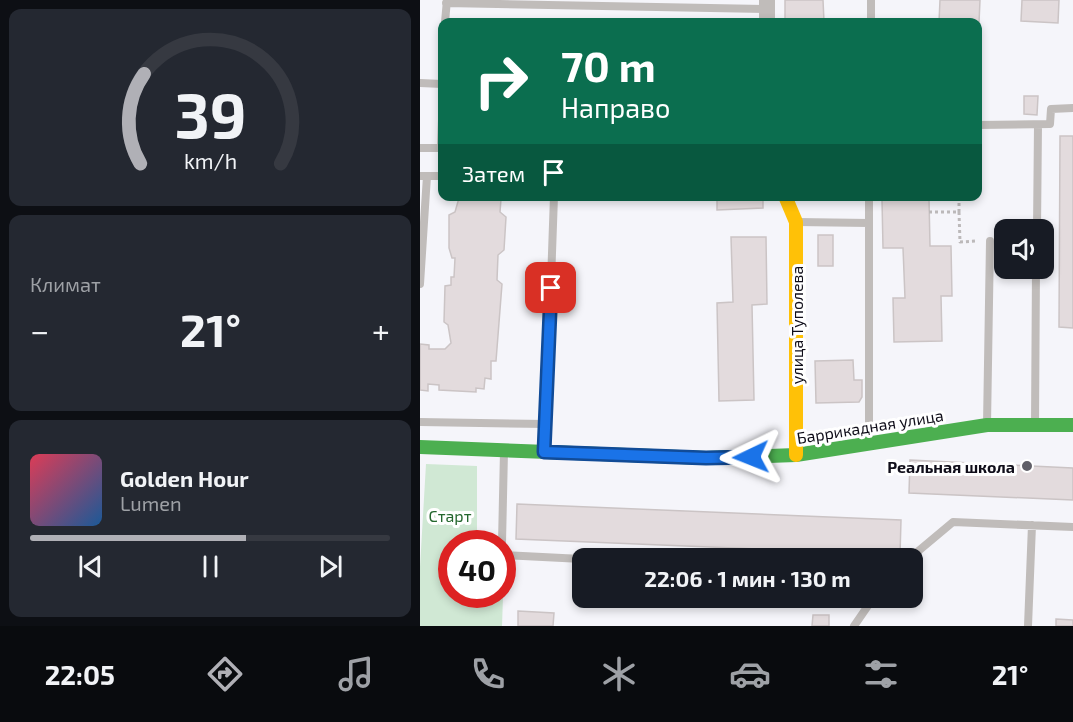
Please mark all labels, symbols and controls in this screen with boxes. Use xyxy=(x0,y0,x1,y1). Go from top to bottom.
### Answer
text: 70 m xyxy=(561,40,656,90)
icon: right xyxy=(462,42,540,120)
text: 39 xyxy=(174,77,246,152)
text: Направо xyxy=(561,91,670,123)
text: km/h xyxy=(183,149,237,174)
icon: arrive xyxy=(537,156,570,189)
text: Затем xyxy=(462,160,525,186)
map controls xyxy=(994,219,1054,279)
button: sound xyxy=(994,219,1054,279)
pin xyxy=(525,262,576,313)
street label: улица Туполева xyxy=(787,266,807,384)
icon: arrive xyxy=(534,271,567,304)
text: Климат xyxy=(30,272,101,296)
text: 21° xyxy=(180,302,241,356)
text: − xyxy=(30,310,49,350)
text: + xyxy=(372,310,390,350)
street label: Баррикадная улица xyxy=(795,405,945,448)
position arrow xyxy=(719,425,783,489)
place label: Реальная школа xyxy=(887,457,1015,476)
marker: Реальная школа xyxy=(1020,459,1034,473)
text: Golden Hour xyxy=(120,465,249,491)
text: Lumen xyxy=(120,491,182,515)
park label: Старт xyxy=(429,506,472,525)
speed limit sign: 40 xyxy=(438,530,516,608)
icon: previous xyxy=(74,550,107,583)
icon: pause xyxy=(194,550,227,583)
icon: next xyxy=(314,550,347,583)
text: 22:06 · 1 мин · 130 m xyxy=(644,565,851,591)
icon: directions xyxy=(204,653,246,695)
icon: music xyxy=(335,653,377,695)
icon: phone xyxy=(467,653,509,695)
icon: climate xyxy=(598,653,640,695)
icon: car xyxy=(729,653,771,695)
icon: filters xyxy=(860,653,902,695)
text: 22:05 xyxy=(45,658,115,690)
text: 21° xyxy=(992,658,1028,690)

